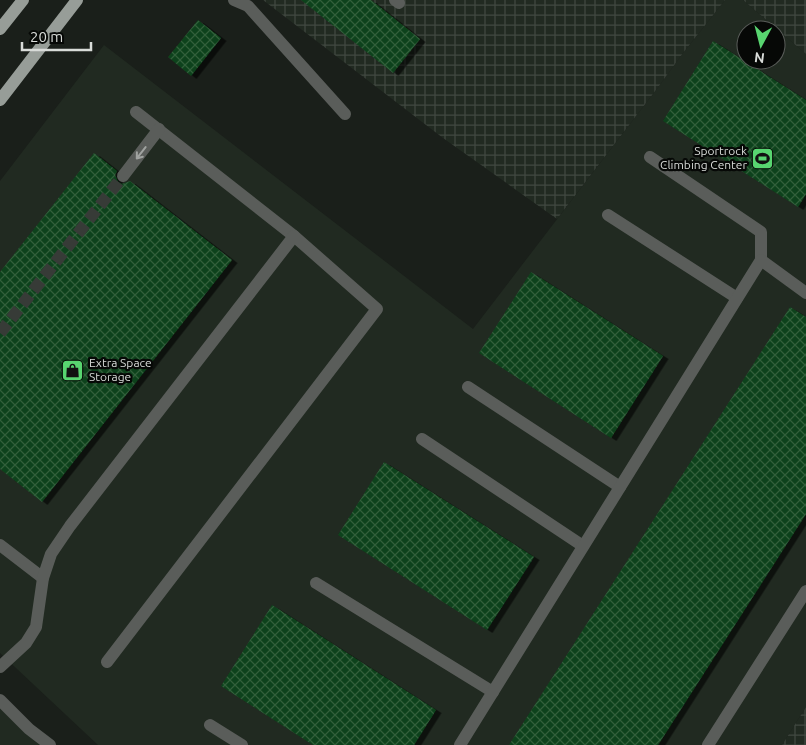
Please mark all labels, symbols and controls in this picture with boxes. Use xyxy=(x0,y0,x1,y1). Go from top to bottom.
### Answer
scale bar xyxy=(22,20,91,52)
north arrow xyxy=(736,20,786,70)
text: 20 m xyxy=(30,28,63,45)
text: N xyxy=(753,49,766,66)
place label: Sportrock Climbing Center xyxy=(660,144,747,171)
one-way arrow xyxy=(135,146,146,159)
sports icon: Sportrock Climbing Center xyxy=(751,146,775,170)
place label: Extra Space Storage xyxy=(89,356,152,383)
shop icon: Extra Space Storage xyxy=(61,358,85,382)

